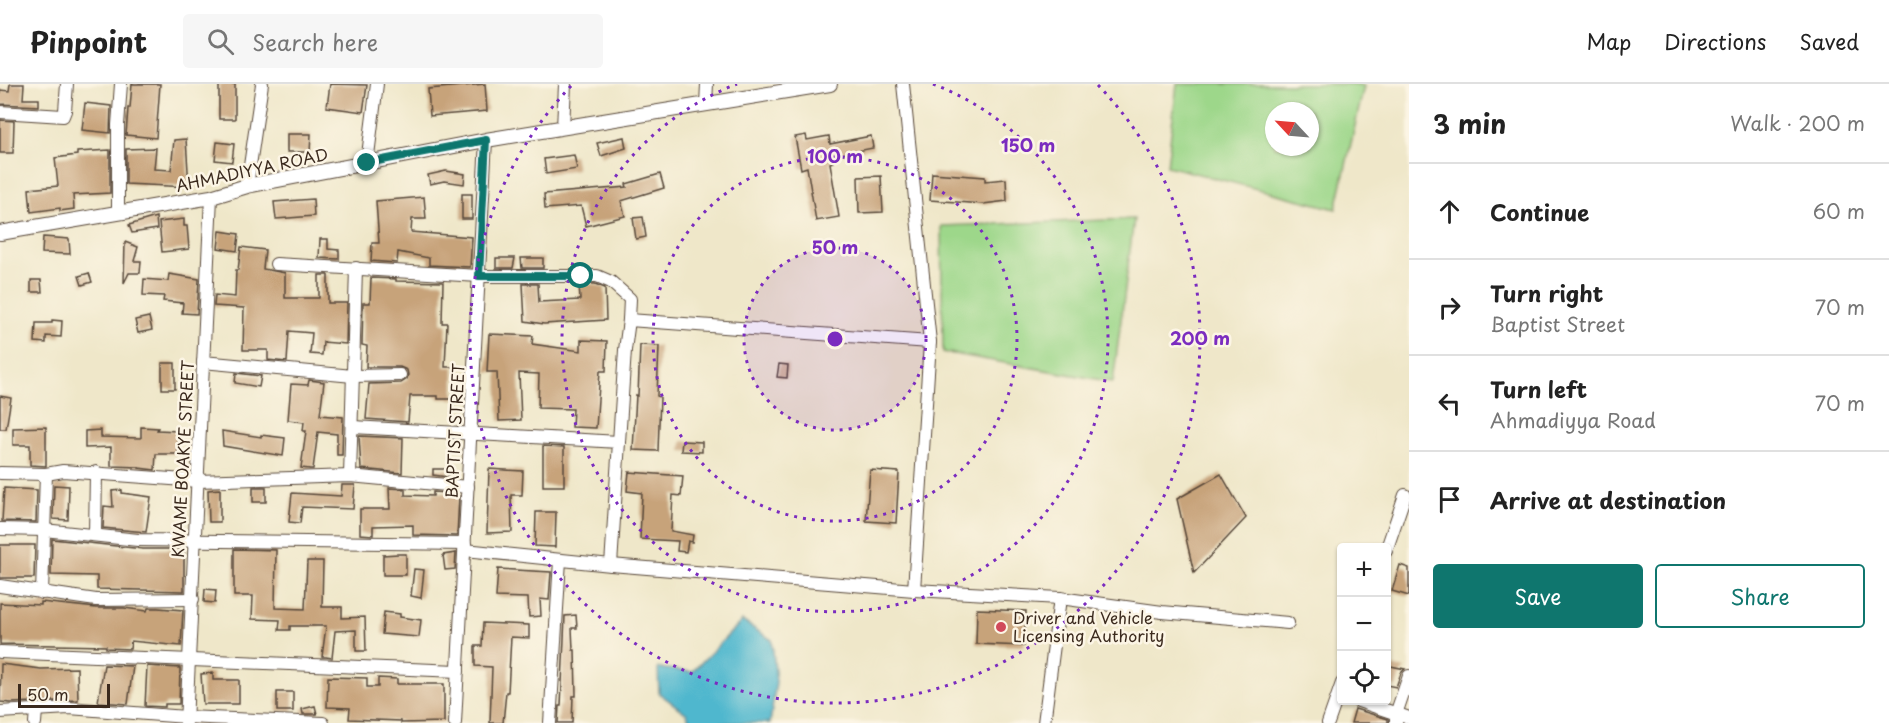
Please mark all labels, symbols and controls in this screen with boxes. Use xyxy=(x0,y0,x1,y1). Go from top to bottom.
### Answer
search box xyxy=(183,14,603,68)
text: Pinpoint xyxy=(30,20,147,63)
icon: search xyxy=(204,25,237,58)
text: Search here xyxy=(252,25,378,58)
text: Map xyxy=(1586,25,1631,57)
text: Directions xyxy=(1664,25,1766,57)
text: Saved xyxy=(1799,25,1859,57)
north arrow xyxy=(1265,102,1319,156)
text: 3 min xyxy=(1433,104,1506,143)
text: Walk · 200 m xyxy=(1730,108,1865,138)
text: 150 m xyxy=(1001,131,1055,158)
street label: AHMADIYYA ROAD xyxy=(173,141,330,197)
text: 100 m xyxy=(807,142,863,169)
route end xyxy=(353,149,379,175)
icon: ahead xyxy=(1433,195,1466,228)
text: Continue xyxy=(1490,195,1589,228)
text: 60 m xyxy=(1813,196,1865,226)
text: 50 m xyxy=(812,233,858,260)
route start xyxy=(567,262,593,288)
text: Turn right xyxy=(1490,276,1603,309)
icon: right xyxy=(1433,291,1466,324)
text: 70 m xyxy=(1815,292,1865,322)
text: Baptist Street xyxy=(1490,309,1625,339)
text: 200 m xyxy=(1170,324,1230,351)
centre of rings xyxy=(825,329,845,349)
street label: KWAME BOAKYE STREET xyxy=(165,359,199,558)
street label: BAPTIST STREET xyxy=(438,363,470,499)
text: Turn left xyxy=(1490,372,1587,405)
icon: left xyxy=(1433,387,1466,420)
text: 70 m xyxy=(1815,388,1865,418)
text: Ahmadiyya Road xyxy=(1490,405,1656,435)
icon: arrive xyxy=(1433,483,1466,516)
text: Arrive at destination xyxy=(1490,483,1726,516)
map controls xyxy=(1337,543,1391,705)
button: + xyxy=(1337,543,1391,597)
button: Save xyxy=(1433,564,1643,628)
button: Share xyxy=(1655,564,1865,628)
button: − xyxy=(1337,597,1391,651)
place label: Driver and Vehicle Licensing Authority xyxy=(1013,605,1165,647)
marker: Driver and Vehicle Licensing Authority xyxy=(994,620,1008,634)
button: locate xyxy=(1337,651,1391,705)
scale bar xyxy=(18,681,110,708)
text: 50 m xyxy=(27,682,68,706)

